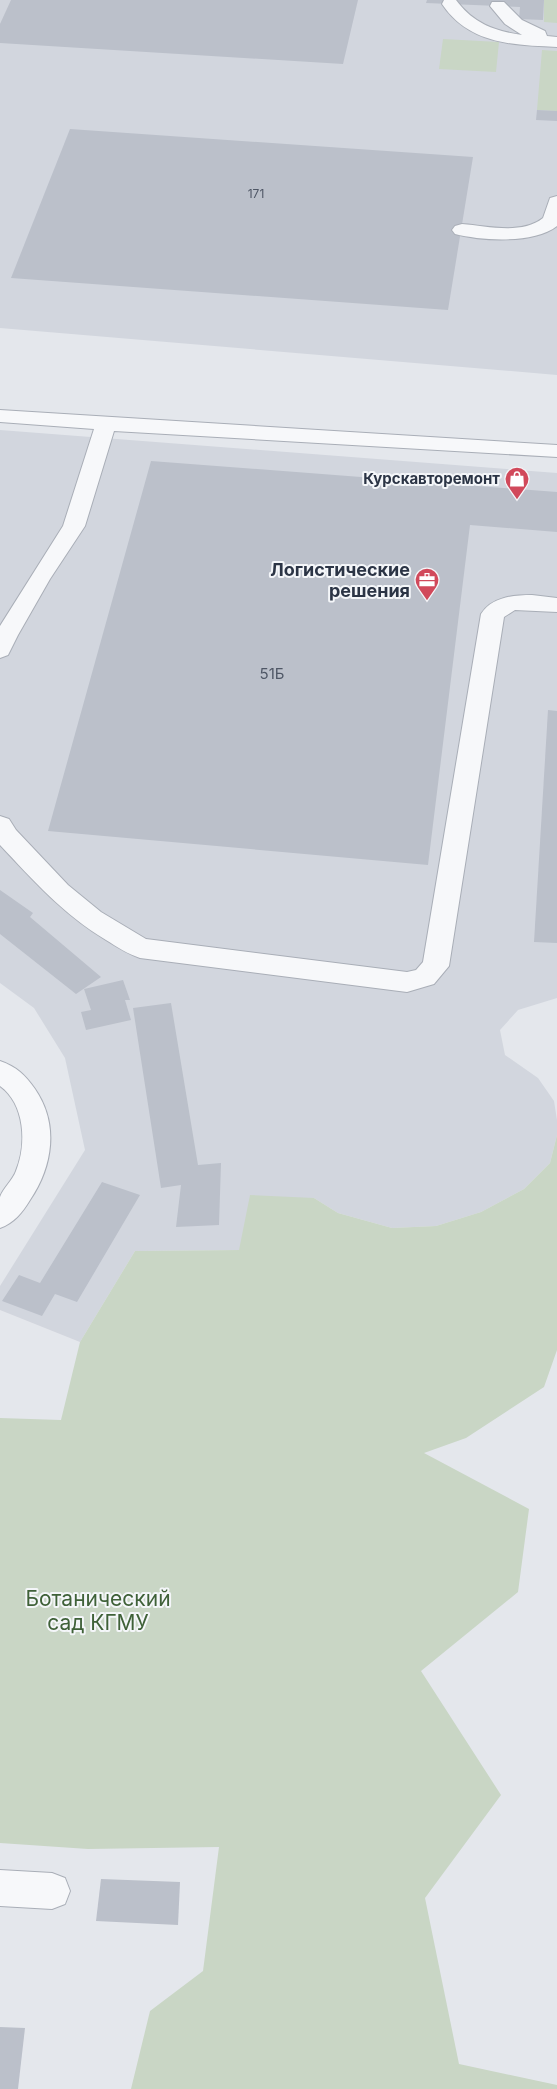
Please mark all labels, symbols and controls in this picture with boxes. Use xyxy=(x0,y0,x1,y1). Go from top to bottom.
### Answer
house number: 171 xyxy=(248,186,264,201)
shop icon: Курскавторемонт xyxy=(504,466,530,500)
place label: Курскавторемонт xyxy=(363,469,500,488)
place label: Логистические решения xyxy=(270,559,410,601)
office icon: Логистические решения xyxy=(414,567,440,601)
house number: 51Б xyxy=(260,664,284,683)
park label: Ботанический сад КГМУ xyxy=(25,1586,171,1635)

